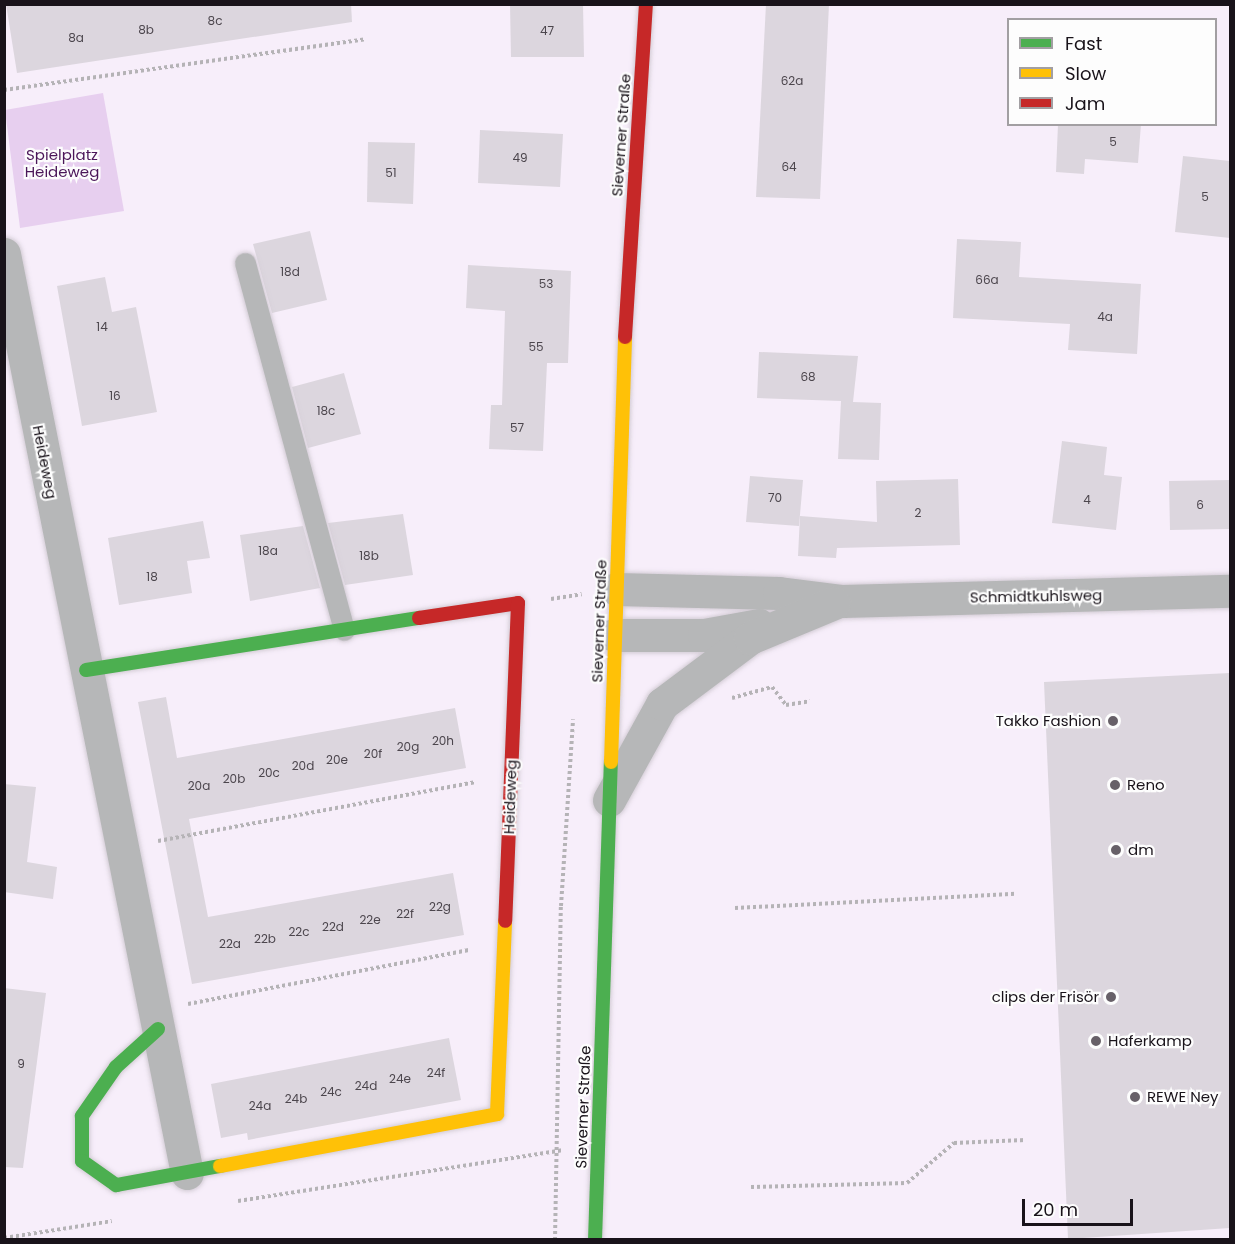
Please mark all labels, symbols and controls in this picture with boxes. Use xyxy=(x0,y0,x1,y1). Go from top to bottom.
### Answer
house number: 8c xyxy=(208,14,222,28)
legend xyxy=(1007,18,1217,126)
house number: 8b xyxy=(138,23,154,37)
house number: 47 xyxy=(540,24,554,38)
house number: 8a xyxy=(68,31,84,45)
text: Fast xyxy=(1065,31,1102,56)
text: Slow xyxy=(1065,61,1106,86)
street label: Sieverner Straße xyxy=(608,73,634,197)
house number: 62a xyxy=(781,74,803,88)
text: Jam xyxy=(1065,91,1105,116)
house number: 5 xyxy=(1109,135,1117,149)
park label: Spielplatz Heideweg xyxy=(25,145,99,180)
house number: 49 xyxy=(512,151,528,165)
house number: 64 xyxy=(781,160,797,174)
house number: 51 xyxy=(385,166,397,180)
house number: 5 xyxy=(1201,190,1209,204)
house number: 18d xyxy=(280,265,300,279)
house number: 66a xyxy=(975,273,999,287)
house number: 53 xyxy=(539,277,553,291)
house number: 4a xyxy=(1097,310,1113,324)
house number: 14 xyxy=(96,320,108,334)
house number: 55 xyxy=(528,340,544,354)
house number: 68 xyxy=(800,370,816,384)
house number: 16 xyxy=(109,389,121,403)
house number: 18c xyxy=(317,404,335,418)
house number: 57 xyxy=(510,421,524,435)
street label: Heideweg xyxy=(29,424,61,500)
house number: 70 xyxy=(768,491,782,505)
house number: 4 xyxy=(1083,493,1091,507)
house number: 6 xyxy=(1196,498,1204,512)
house number: 2 xyxy=(915,506,921,520)
house number: 18a xyxy=(258,544,278,558)
house number: 18b xyxy=(359,549,379,563)
street label: Sieverner Straße xyxy=(588,559,610,683)
house number: 18 xyxy=(146,570,158,584)
street label: Schmidtkuhlsweg xyxy=(970,586,1102,606)
place label: Takko Fashion xyxy=(996,712,1101,730)
marker: Takko Fashion xyxy=(1106,714,1120,728)
house number: 20h xyxy=(432,734,454,748)
house number: 20g xyxy=(397,740,419,754)
house number: 20f xyxy=(364,747,382,761)
house number: 20e xyxy=(326,753,348,767)
house number: 20d xyxy=(292,759,314,773)
street label: Heideweg xyxy=(500,759,520,835)
house number: 20c xyxy=(258,766,280,780)
house number: 20b xyxy=(223,772,245,786)
place label: Reno xyxy=(1127,776,1165,794)
marker: Reno xyxy=(1108,778,1122,792)
house number: 20a xyxy=(188,779,210,793)
place label: dm xyxy=(1128,841,1154,859)
marker: dm xyxy=(1109,843,1123,857)
house number: 22g xyxy=(429,900,451,914)
house number: 22f xyxy=(396,907,414,921)
house number: 22e xyxy=(359,913,381,927)
house number: 22d xyxy=(322,920,344,934)
house number: 22c xyxy=(288,925,310,939)
house number: 22b xyxy=(254,932,276,946)
house number: 22a xyxy=(219,937,241,951)
place label: clips der Frisör xyxy=(992,988,1099,1006)
marker: clips der Frisör xyxy=(1104,990,1118,1004)
place label: Haferkamp xyxy=(1108,1032,1192,1050)
marker: Haferkamp xyxy=(1089,1034,1103,1048)
street label: Sieverner Straße xyxy=(572,1045,594,1169)
house number: 9 xyxy=(17,1057,25,1071)
house number: 24f xyxy=(427,1066,445,1080)
house number: 24e xyxy=(389,1072,411,1086)
house number: 24d xyxy=(355,1079,377,1093)
house number: 24c xyxy=(320,1085,342,1099)
place label: REWE Ney xyxy=(1147,1088,1218,1106)
marker: REWE Ney xyxy=(1128,1090,1142,1104)
house number: 24b xyxy=(285,1092,307,1106)
house number: 24a xyxy=(249,1099,271,1113)
scale bar xyxy=(1025,1187,1136,1225)
text: 20 m xyxy=(1033,1197,1078,1222)

